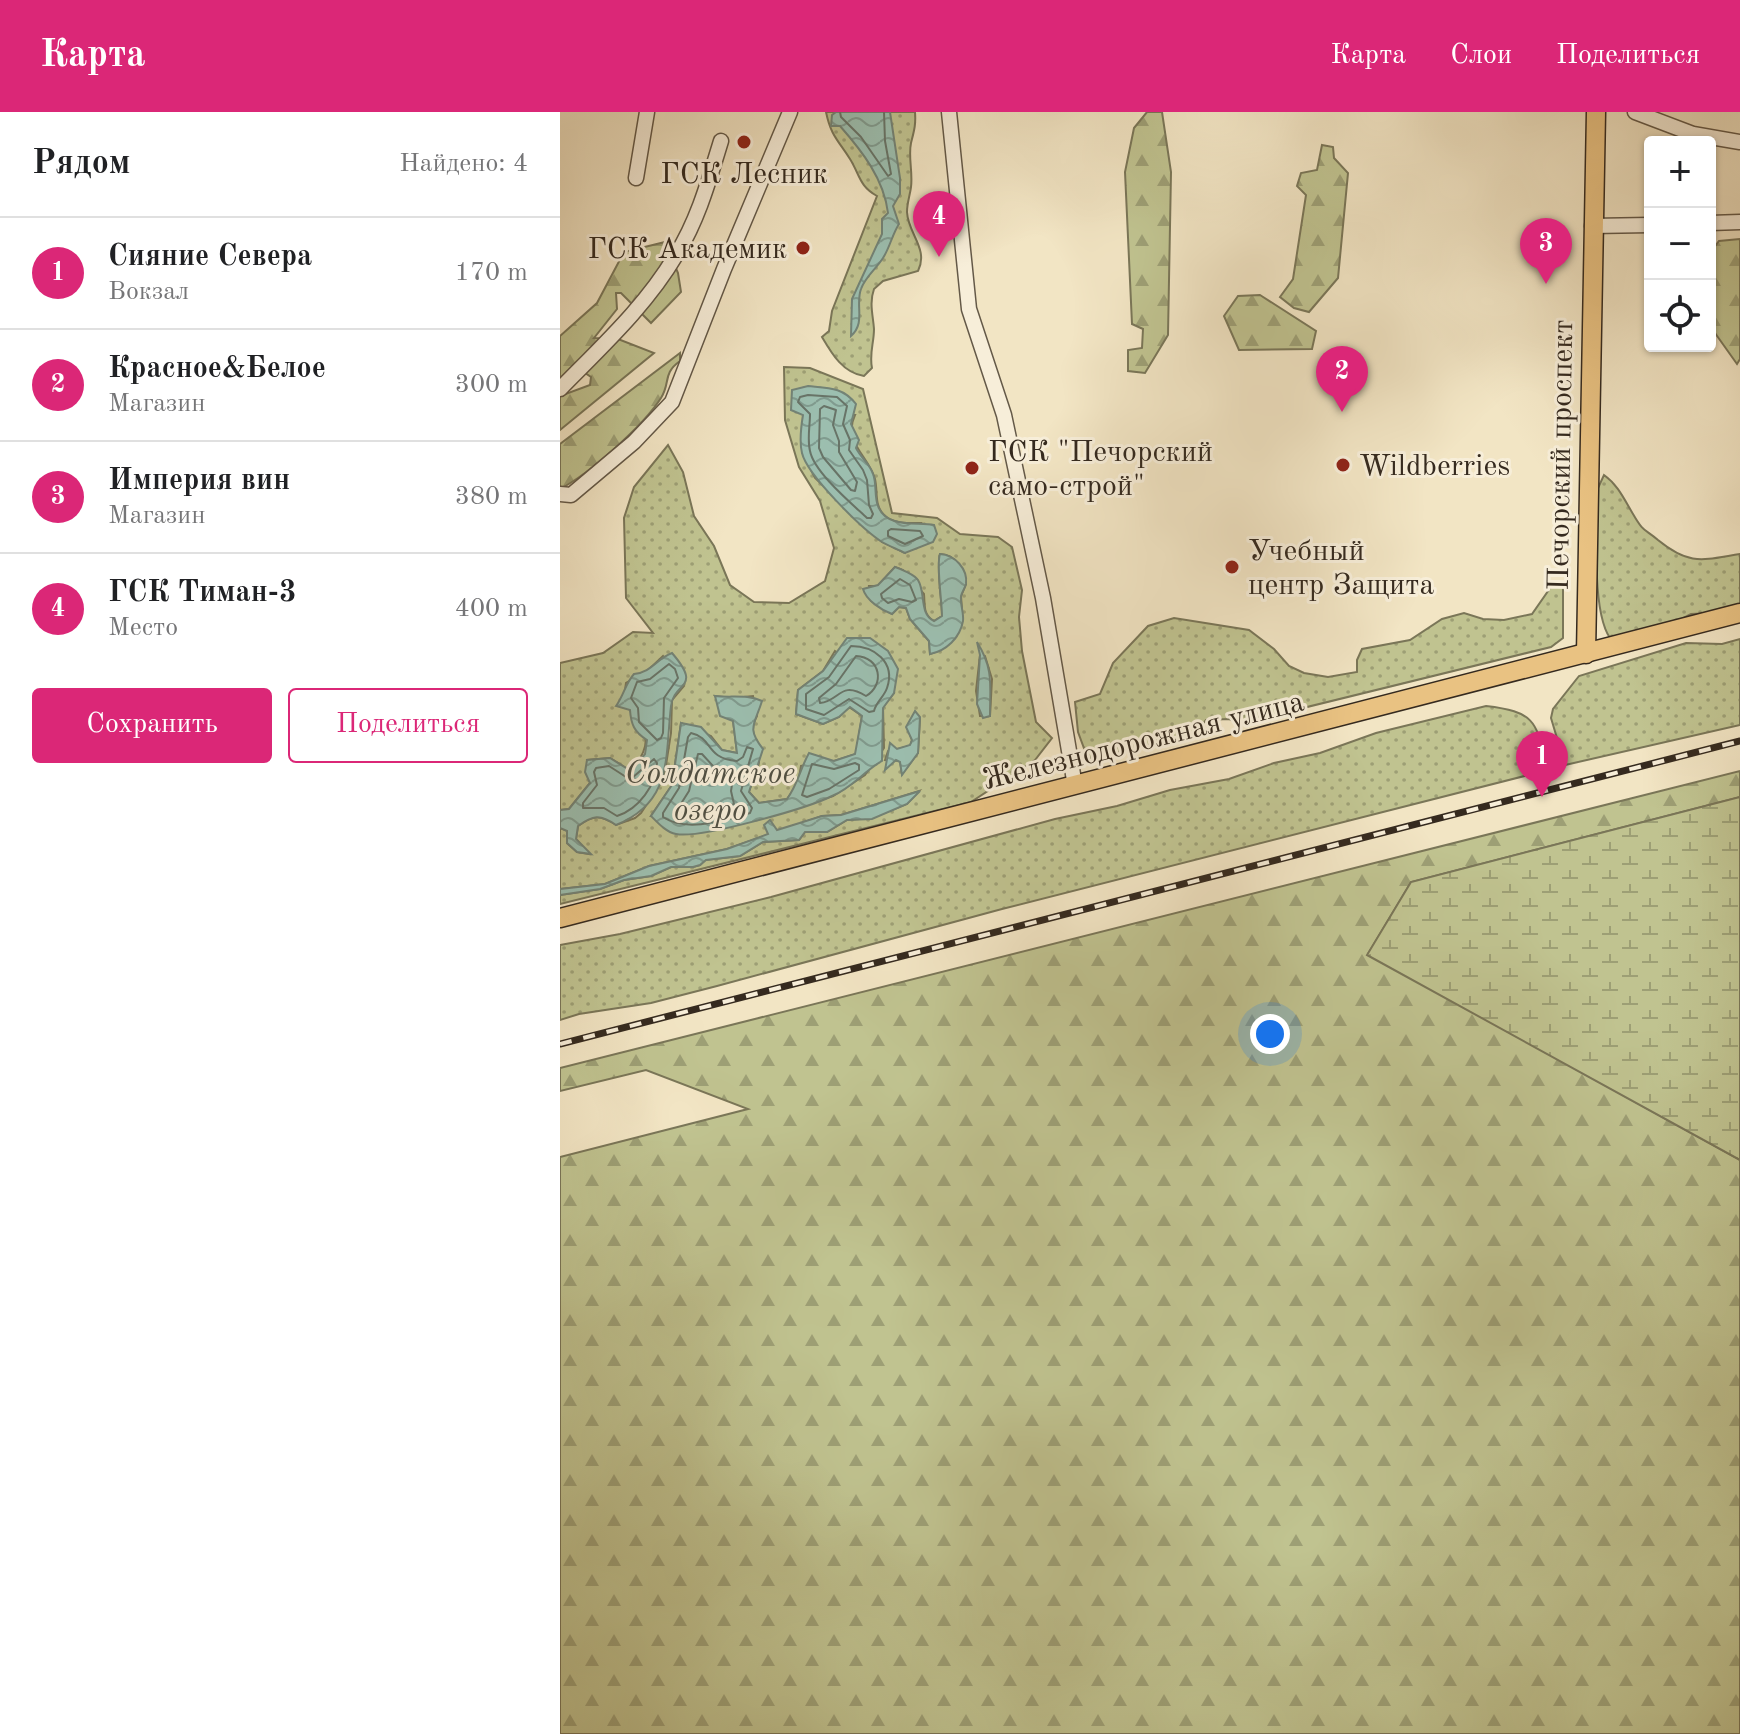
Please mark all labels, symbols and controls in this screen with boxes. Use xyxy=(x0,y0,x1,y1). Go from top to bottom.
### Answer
text: Карта xyxy=(40,37,146,75)
text: Карта xyxy=(1330,42,1406,70)
text: Слои xyxy=(1450,42,1512,70)
text: Поделиться xyxy=(1556,42,1700,70)
marker: ГСК Лесник xyxy=(735,133,753,151)
map controls xyxy=(1644,136,1716,352)
button: + xyxy=(1644,136,1716,208)
text: Рядом xyxy=(32,147,131,181)
text: Найдено: 4 xyxy=(399,151,528,177)
place label: ГСК Лесник xyxy=(660,160,828,190)
pin: 4 xyxy=(913,191,965,257)
button: − xyxy=(1644,208,1716,280)
pin: 3 xyxy=(1520,218,1572,284)
place label: ГСК Академик xyxy=(587,235,787,265)
marker: ГСК Академик xyxy=(794,239,812,257)
text: Сияние Севера xyxy=(108,242,312,272)
text: 1 xyxy=(50,260,66,286)
text: 170 m xyxy=(455,260,528,286)
text: Вокзал xyxy=(108,279,189,305)
button: locate xyxy=(1644,280,1716,352)
street label: Печорский проспект xyxy=(1545,319,1579,591)
pin: 2 xyxy=(1316,346,1368,412)
text: Красное&Белое xyxy=(108,354,326,384)
text: 2 xyxy=(50,372,66,398)
text: 300 m xyxy=(455,372,528,398)
text: Магазин xyxy=(108,391,206,417)
place label: ГСК "Печорский само-строй" xyxy=(988,438,1213,502)
place label: Wildberries xyxy=(1359,452,1510,482)
marker: Wildberries xyxy=(1334,456,1352,474)
marker: ГСК "Печорский само-строй" xyxy=(963,459,981,477)
text: Империя вин xyxy=(108,466,290,496)
text: 3 xyxy=(50,484,66,510)
text: 380 m xyxy=(455,484,528,510)
text: Магазин xyxy=(108,503,206,529)
place label: Учебный центр Защита xyxy=(1248,537,1434,601)
marker: Учебный центр Защита xyxy=(1223,558,1241,576)
text: ГСК Тиман-3 xyxy=(108,578,296,608)
text: 4 xyxy=(50,596,66,622)
text: 400 m xyxy=(455,596,528,622)
text: Место xyxy=(108,615,178,641)
street label: Железнодорожная улица xyxy=(980,687,1307,796)
button: Сохранить xyxy=(32,688,272,763)
button: Поделиться xyxy=(288,688,528,763)
pin: 1 xyxy=(1516,731,1568,797)
water label: Солдатское озеро xyxy=(625,759,795,828)
your location xyxy=(1250,1014,1290,1054)

